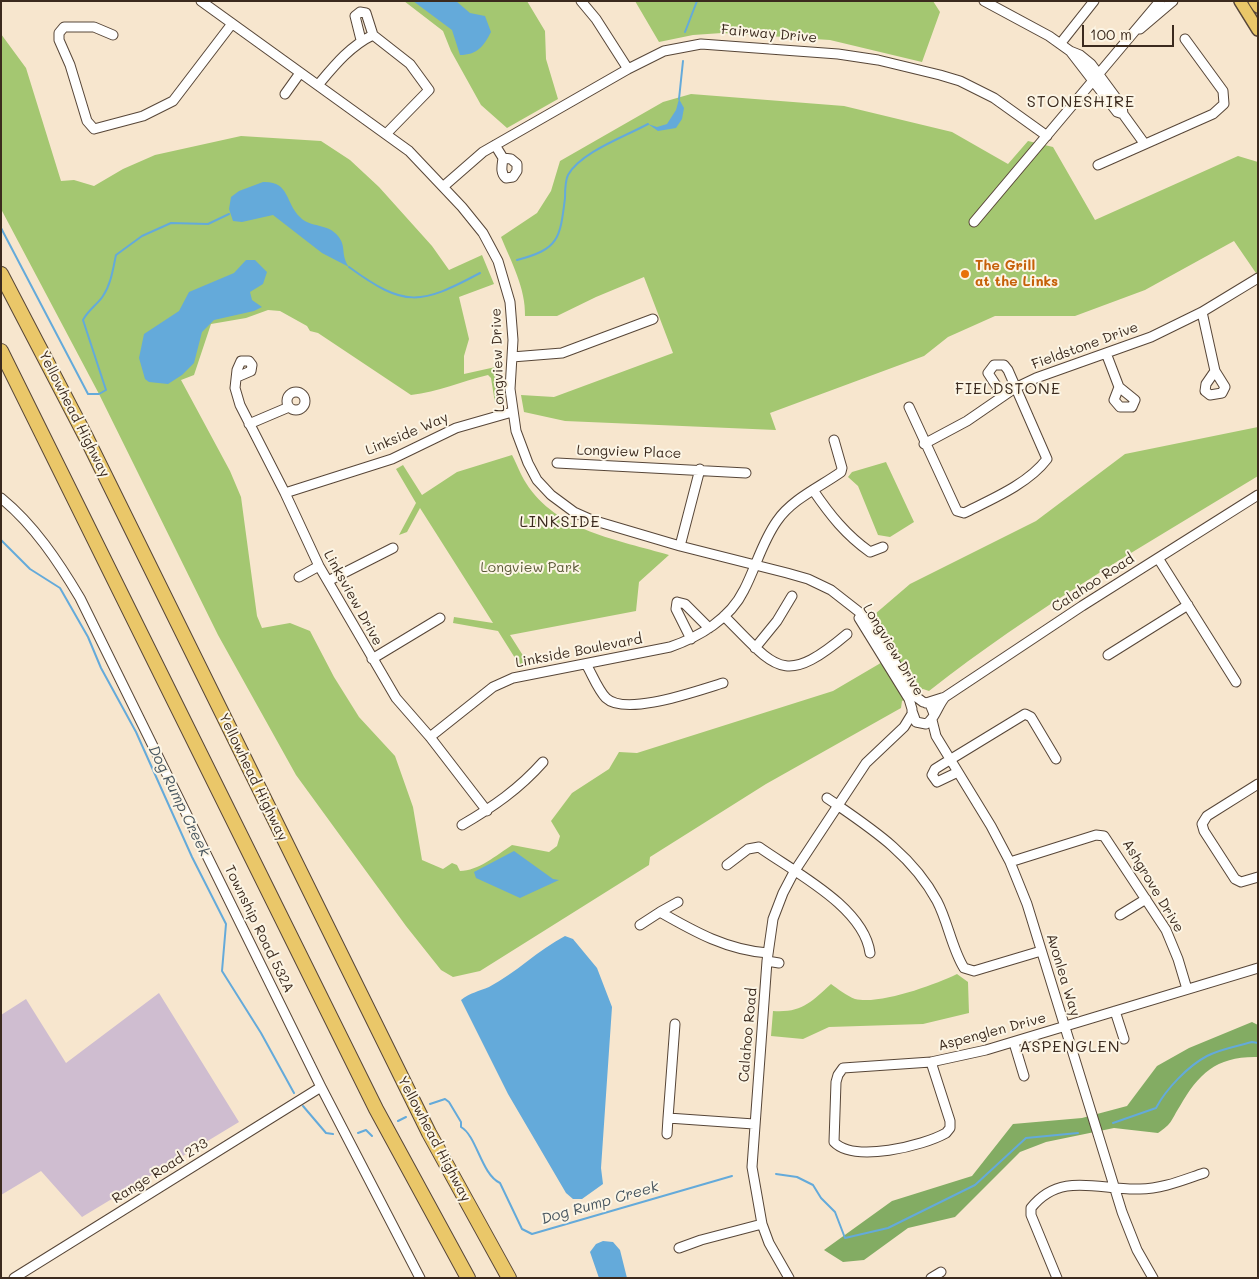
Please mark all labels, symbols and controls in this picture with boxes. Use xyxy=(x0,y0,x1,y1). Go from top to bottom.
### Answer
scale bar xyxy=(1084,15,1176,47)
street label: Fairway Drive xyxy=(720,21,818,47)
text: 100 m xyxy=(1090,24,1132,44)
district label: STONESHIRE xyxy=(1026,92,1136,112)
place label: The Grill at the Links xyxy=(975,258,1058,290)
marker: The Grill at the Links xyxy=(959,268,971,280)
street label: Longview Drive xyxy=(488,308,508,412)
street label: Fieldstone Drive xyxy=(1029,319,1141,373)
street label: Yellowhead Highway xyxy=(35,348,113,480)
district label: FIELDSTONE xyxy=(954,379,1062,399)
street label: Linkside Way xyxy=(363,409,451,459)
street label: Longview Place xyxy=(576,442,682,462)
district label: LINKSIDE xyxy=(518,512,602,532)
street label: Linksview Drive xyxy=(320,547,386,649)
street label: Calahoo Road xyxy=(1049,550,1137,616)
park label: Longview Park xyxy=(481,560,579,576)
street label: Longview Drive xyxy=(859,601,927,699)
street label: Linkside Boulevard xyxy=(514,630,644,672)
street label: Yellowhead Highway xyxy=(215,710,291,844)
water label: Dog Rump Creek xyxy=(144,743,214,859)
street label: Ashgrove Drive xyxy=(1119,837,1187,935)
street label: Township Road 532A xyxy=(221,862,297,996)
street label: Avonlea Way xyxy=(1042,932,1084,1018)
street label: Calahoo Road xyxy=(736,987,760,1083)
street label: Aspenglen Drive xyxy=(936,1010,1048,1054)
district label: ASPENGLEN xyxy=(1018,1037,1122,1057)
street label: Yellowhead Highway xyxy=(394,1073,474,1205)
street label: Range Road 273 xyxy=(109,1135,211,1207)
water label: Dog Rump Creek xyxy=(539,1178,661,1228)

